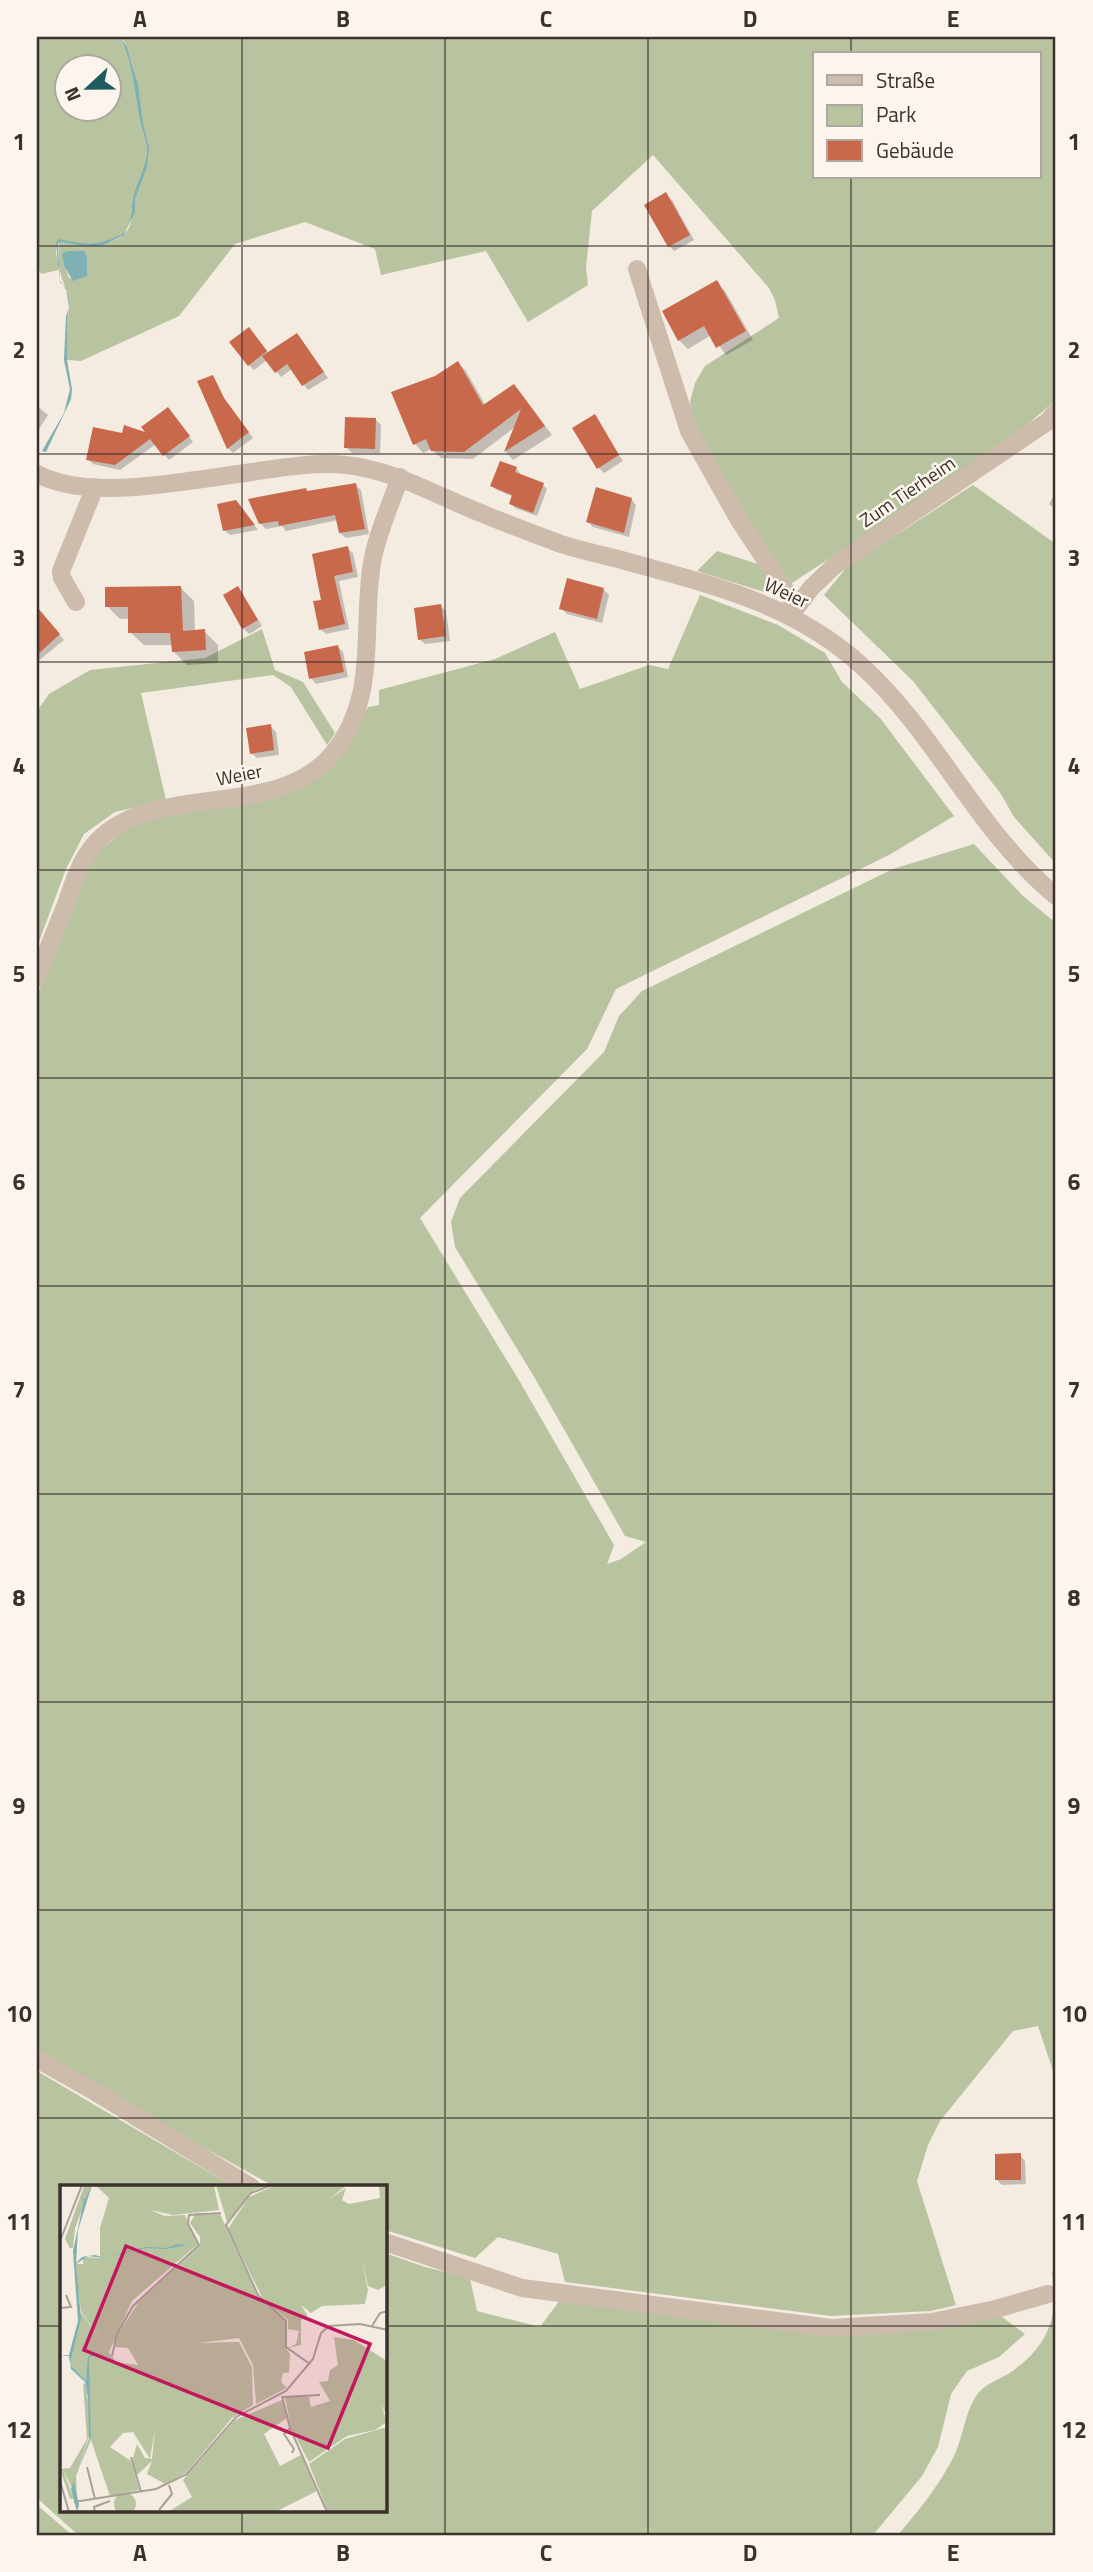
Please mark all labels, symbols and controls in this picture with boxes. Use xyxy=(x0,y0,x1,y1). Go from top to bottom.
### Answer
text: A xyxy=(133,1,147,36)
text: B xyxy=(336,1,350,36)
text: C xyxy=(540,1,552,36)
text: D xyxy=(743,1,757,36)
text: E xyxy=(947,1,959,36)
north arrow xyxy=(52,52,122,122)
legend xyxy=(813,52,1040,178)
text: Straße xyxy=(876,64,935,96)
text: N xyxy=(56,83,88,106)
text: Park xyxy=(876,98,916,130)
text: 1 xyxy=(13,124,25,159)
text: 1 xyxy=(1068,124,1080,159)
text: Gebäude xyxy=(876,134,954,166)
text: 2 xyxy=(13,332,25,367)
text: 2 xyxy=(1068,332,1080,367)
street label: Zum Tierheim xyxy=(853,448,961,534)
text: 3 xyxy=(13,540,25,575)
text: 3 xyxy=(1068,540,1080,575)
street label: Weier xyxy=(760,569,815,615)
text: 4 xyxy=(13,748,25,783)
text: 4 xyxy=(1068,748,1080,783)
street label: Weier xyxy=(213,755,265,793)
text: 5 xyxy=(13,956,25,991)
text: 5 xyxy=(1068,956,1080,991)
text: 6 xyxy=(13,1164,26,1199)
text: 6 xyxy=(1068,1164,1081,1199)
text: 7 xyxy=(13,1372,25,1407)
text: 7 xyxy=(1068,1372,1080,1407)
text: 8 xyxy=(13,1580,26,1615)
text: 8 xyxy=(1068,1580,1081,1615)
text: 9 xyxy=(13,1788,26,1823)
text: 9 xyxy=(1068,1788,1081,1823)
text: 10 xyxy=(6,1996,32,2031)
text: 10 xyxy=(1061,1996,1087,2031)
inset map xyxy=(60,2185,387,2512)
text: 11 xyxy=(6,2204,32,2239)
text: 11 xyxy=(1061,2204,1087,2239)
text: 12 xyxy=(6,2412,32,2447)
text: 12 xyxy=(1061,2412,1087,2447)
text: A xyxy=(133,2535,147,2570)
text: B xyxy=(336,2535,350,2570)
text: C xyxy=(540,2535,552,2570)
text: D xyxy=(743,2535,757,2570)
text: E xyxy=(947,2535,959,2570)

